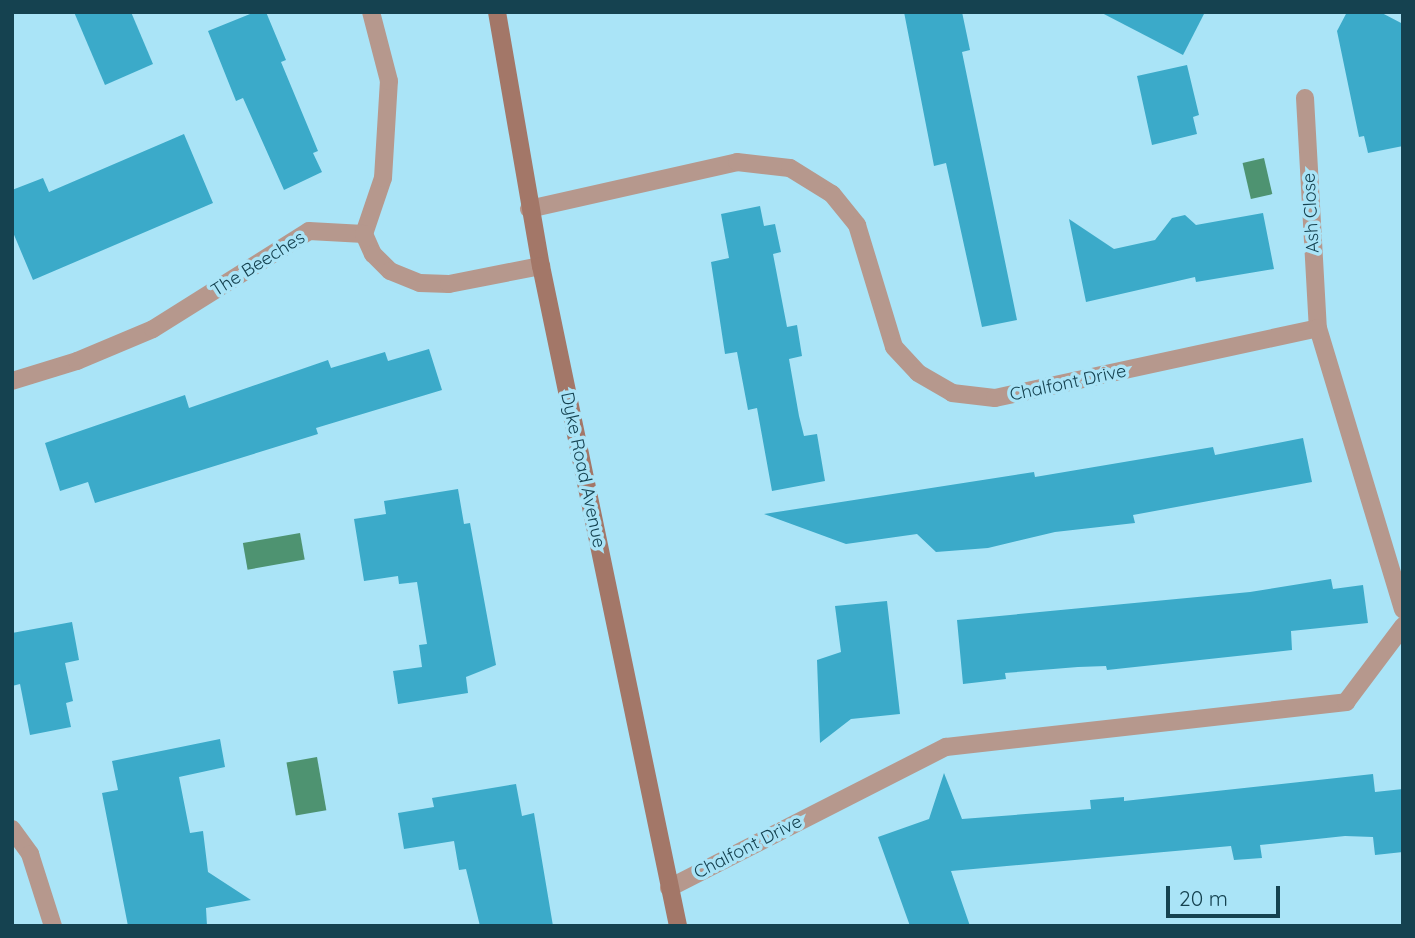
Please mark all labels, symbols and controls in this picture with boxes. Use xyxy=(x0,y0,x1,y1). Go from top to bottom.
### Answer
street label: Ash Close xyxy=(1298,172,1324,254)
street label: The Beeches xyxy=(207,227,309,301)
street label: Chalfont Drive xyxy=(1008,360,1128,406)
street label: Dyke Road Avenue xyxy=(556,390,610,550)
street label: Chalfont Drive xyxy=(690,810,806,884)
scale bar xyxy=(1170,872,1284,916)
text: 20 m xyxy=(1179,885,1228,911)

